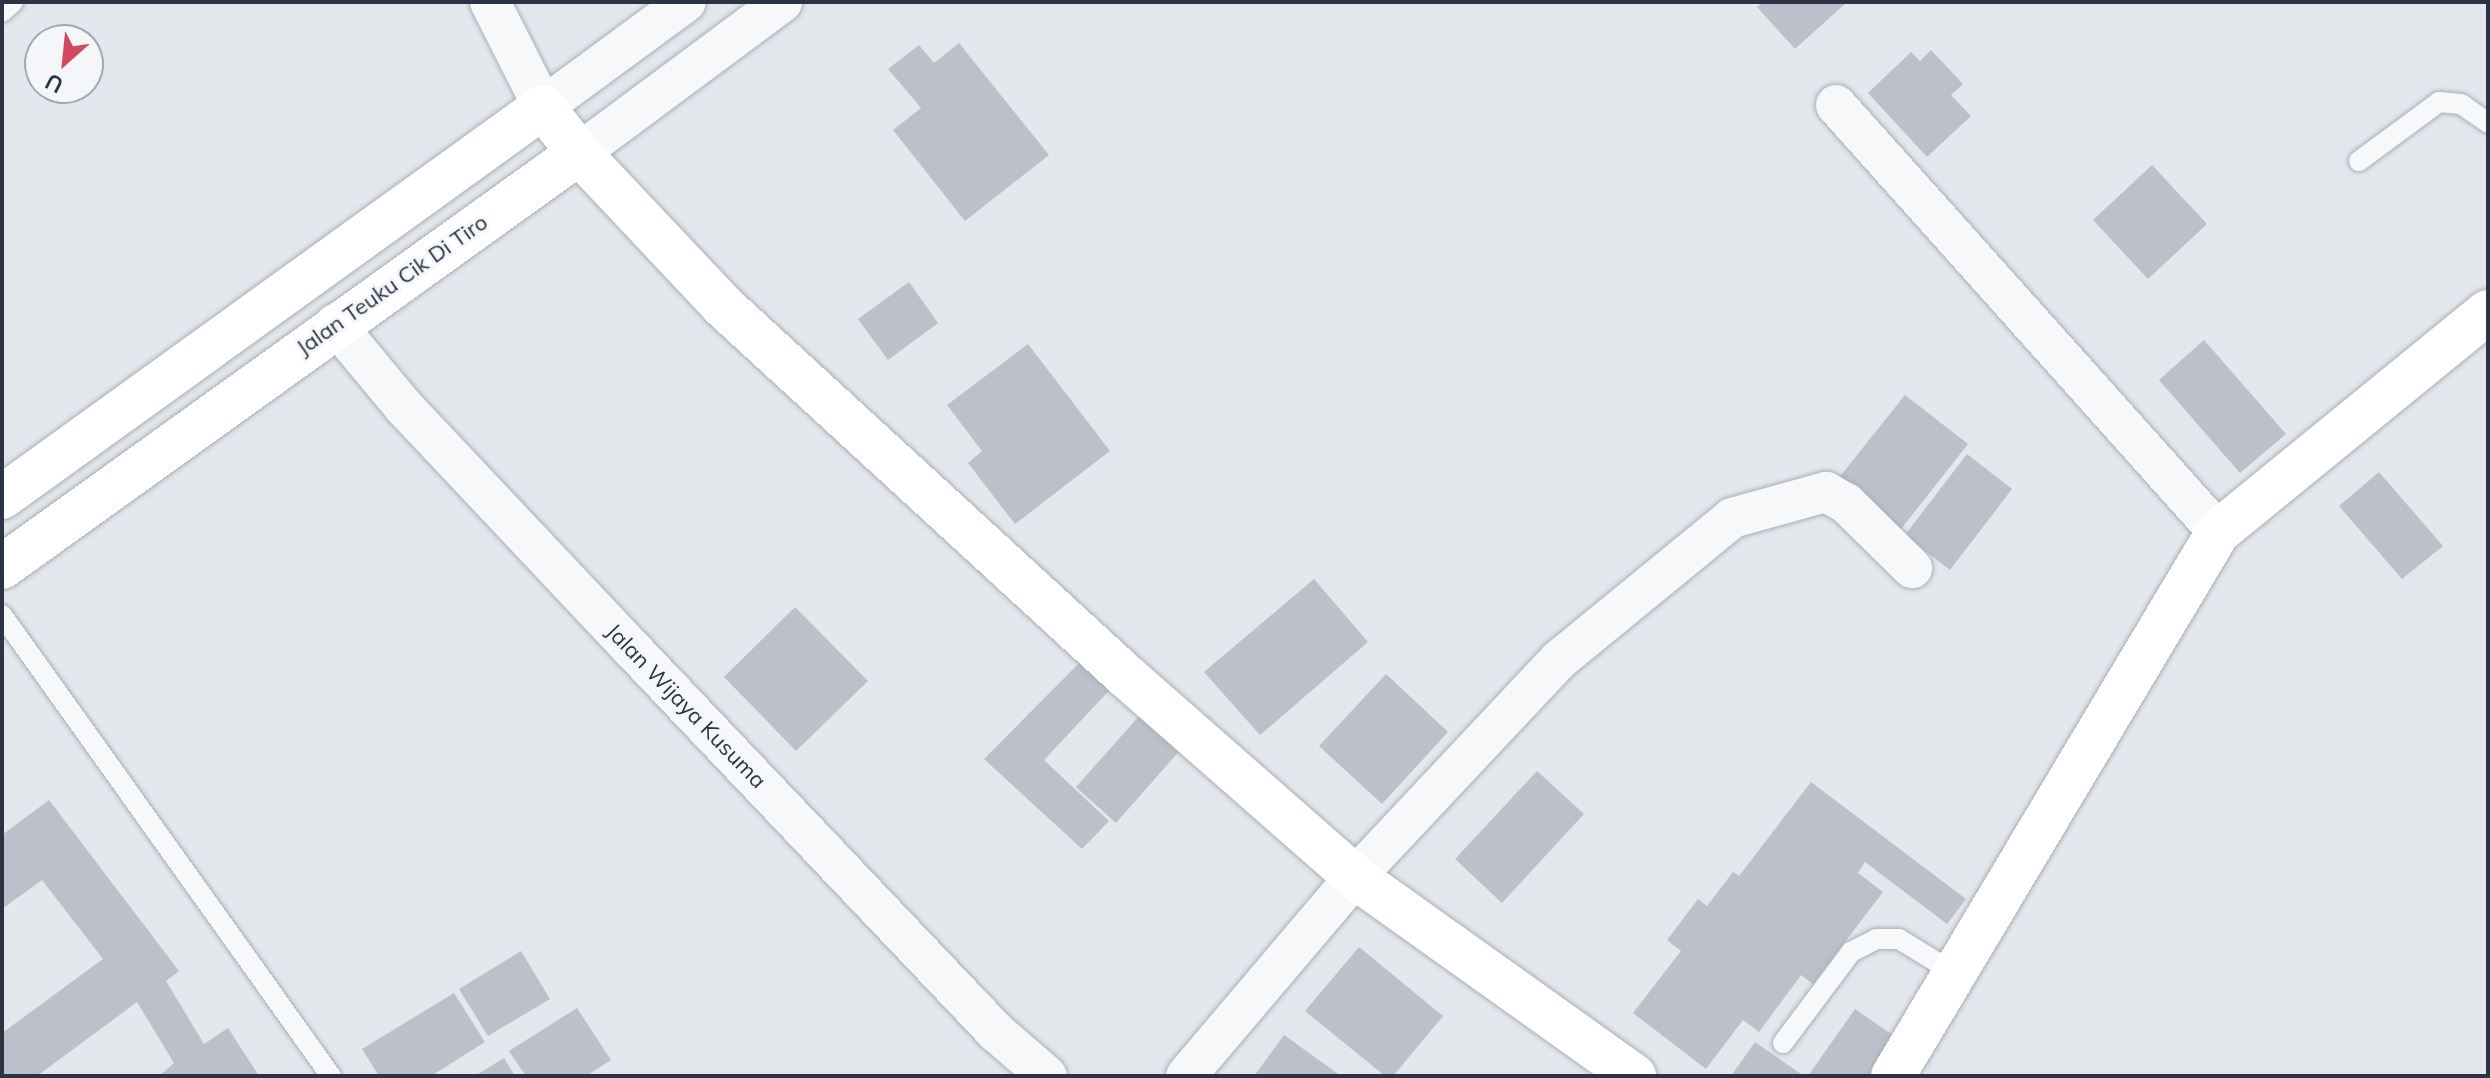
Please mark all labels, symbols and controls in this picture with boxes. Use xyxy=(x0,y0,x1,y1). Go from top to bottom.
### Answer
north arrow xyxy=(24,24,104,104)
text: U xyxy=(40,67,68,100)
street label: Jalan Teuku Cik Di Tiro xyxy=(291,209,493,361)
street label: Jalan Wijaya Kusuma xyxy=(601,618,771,794)

